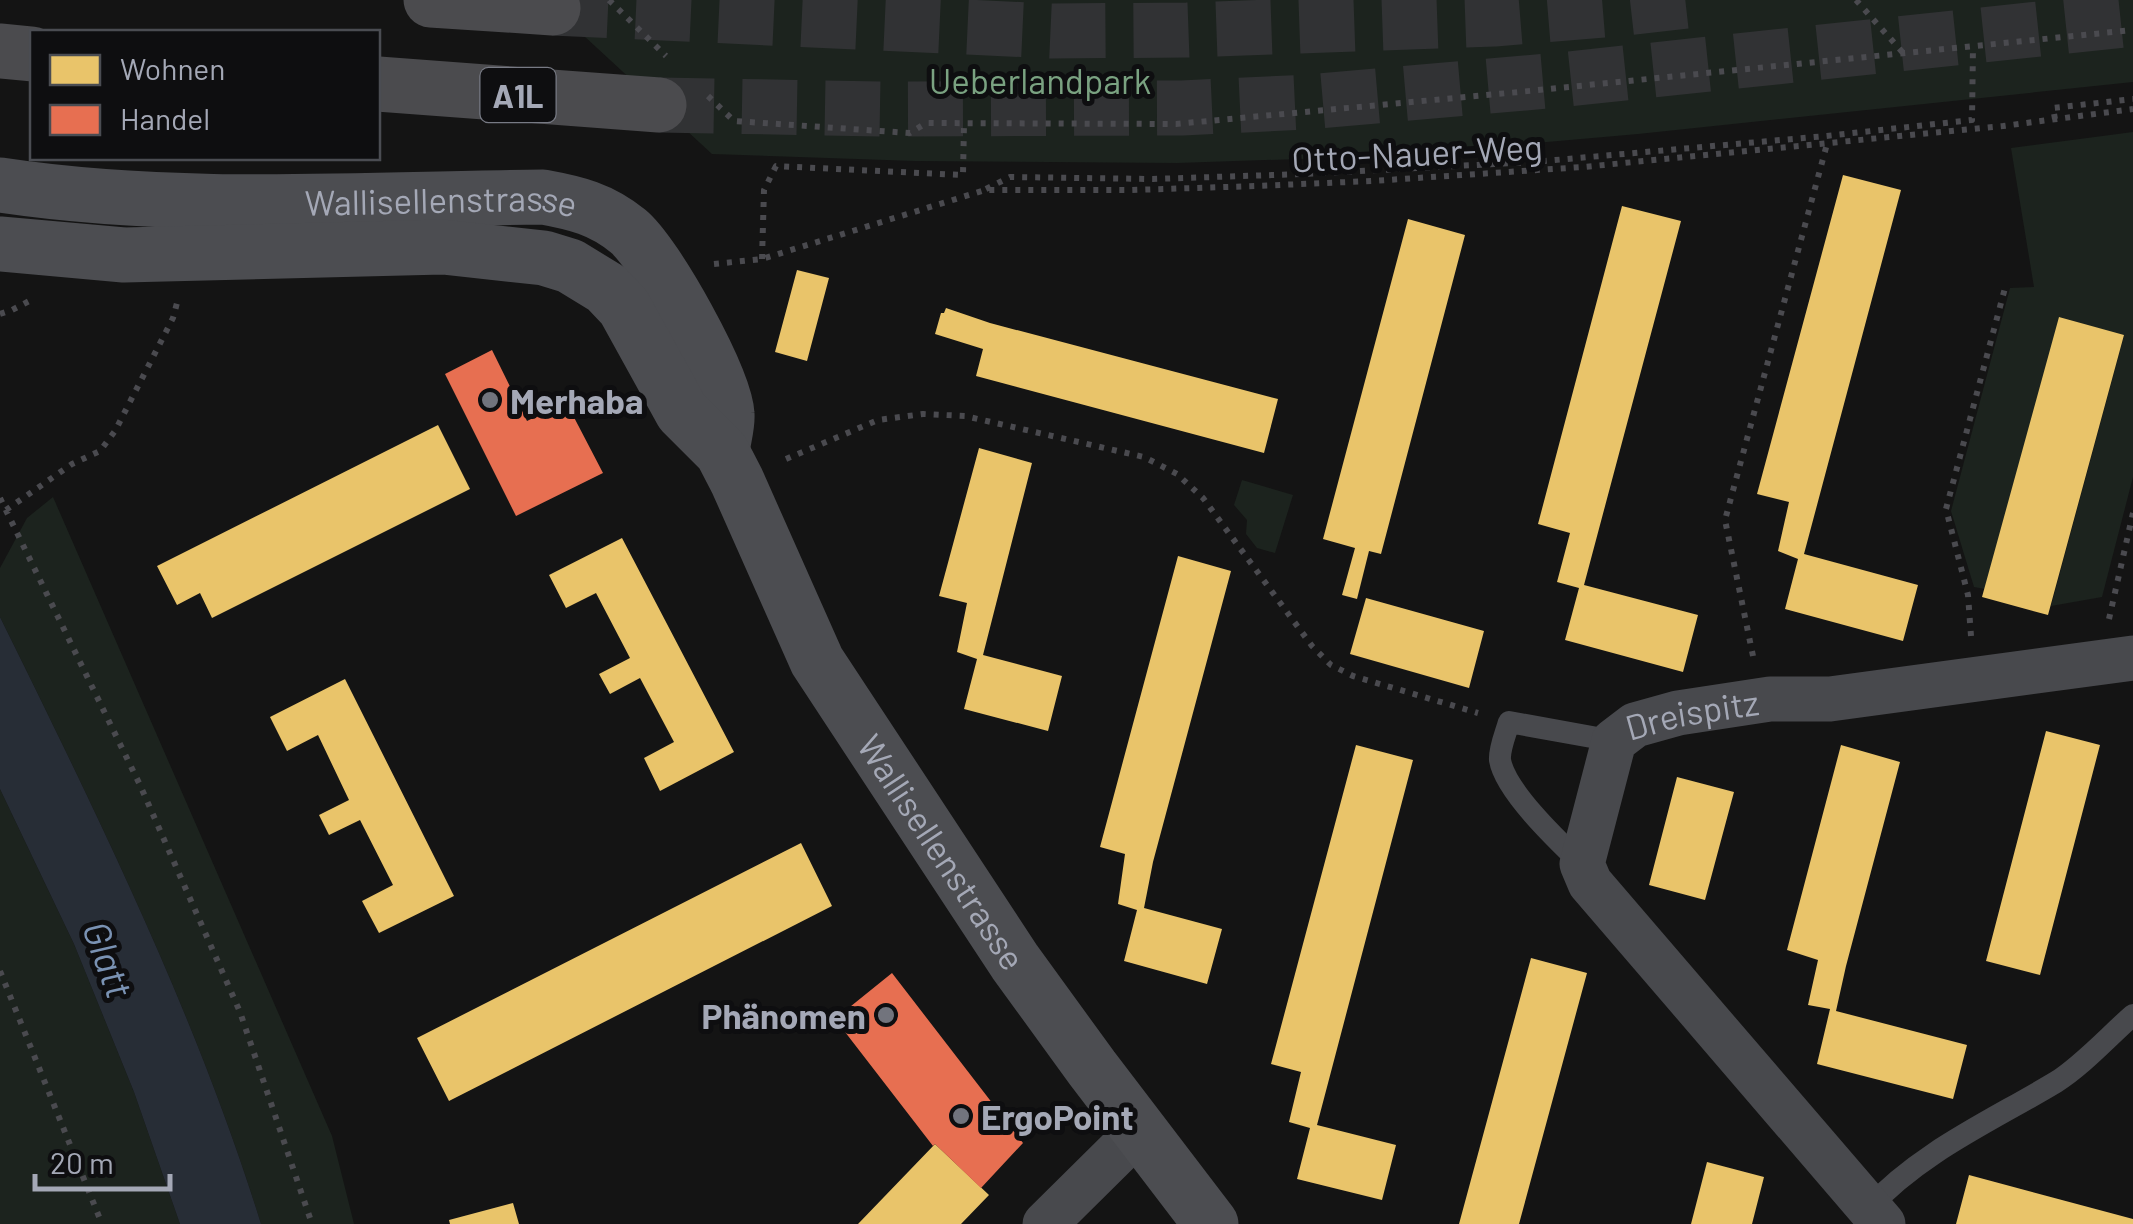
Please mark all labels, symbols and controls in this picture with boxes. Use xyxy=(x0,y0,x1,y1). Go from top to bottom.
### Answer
legend xyxy=(30,30,380,160)
text: Wohnen xyxy=(120,50,226,86)
park label: Ueberlandpark xyxy=(929,59,1151,101)
road number: A1L xyxy=(480,68,556,122)
text: Handel xyxy=(120,100,210,136)
street label: Otto-Nauer-Weg xyxy=(1290,124,1544,180)
street label: Wallisellenstrasse xyxy=(304,176,582,225)
place label: Merhaba xyxy=(510,379,643,421)
marker: Merhaba xyxy=(479,389,501,411)
street label: Dreispitz xyxy=(1620,680,1762,748)
street label: Wallisellenstrasse xyxy=(850,726,1035,977)
water label: Glatt xyxy=(74,914,144,1004)
place label: Phänomen xyxy=(702,994,866,1036)
marker: Phänomen xyxy=(875,1004,897,1026)
place label: ErgoPoint xyxy=(981,1095,1134,1137)
marker: ErgoPoint xyxy=(950,1105,972,1127)
scale bar xyxy=(35,1129,170,1191)
text: 20 m xyxy=(50,1144,114,1180)

